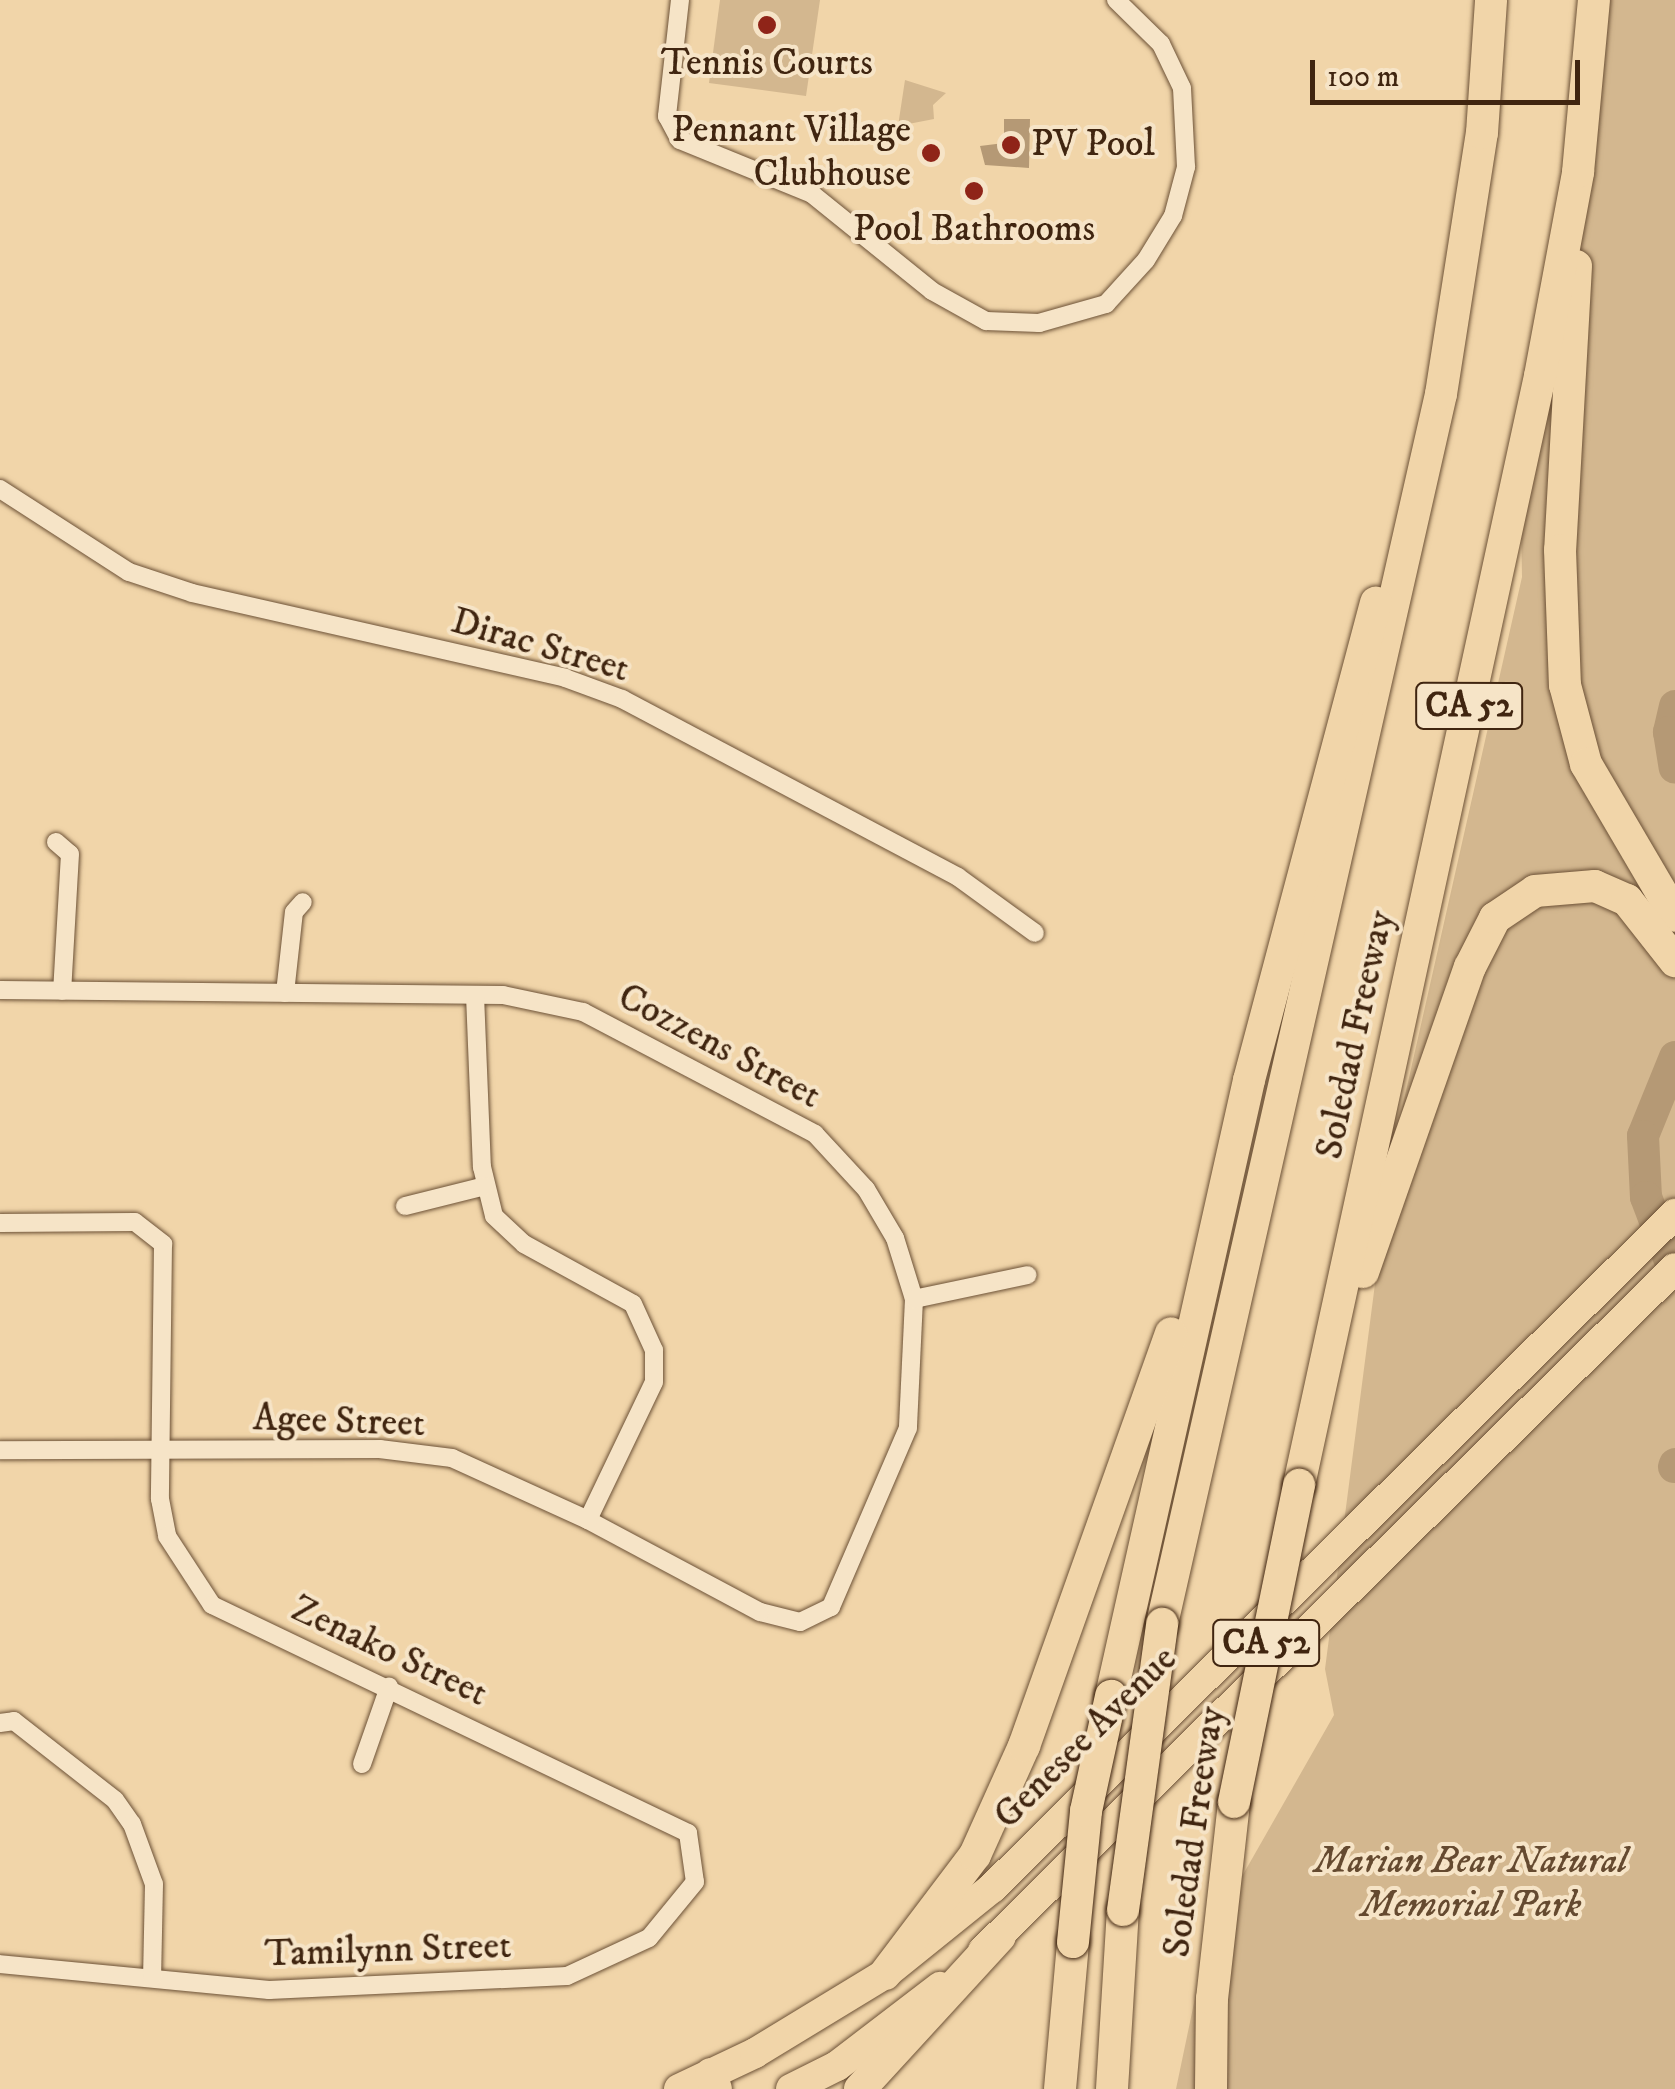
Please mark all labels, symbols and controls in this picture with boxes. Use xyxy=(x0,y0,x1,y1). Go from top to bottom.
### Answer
marker: Tennis Courts xyxy=(756,14,778,36)
scale bar xyxy=(1315,40,1585,102)
place label: Tennis Courts xyxy=(661,41,873,87)
text: 100 m xyxy=(1327,59,1399,96)
place label: Pennant Village Clubhouse xyxy=(671,108,911,198)
place label: PV Pool xyxy=(1031,122,1155,168)
marker: PV Pool xyxy=(1000,134,1022,156)
marker: Pennant Village Clubhouse xyxy=(920,142,942,164)
marker: Pool Bathrooms xyxy=(963,180,985,202)
place label: Pool Bathrooms xyxy=(853,207,1095,253)
street label: Dirac Street xyxy=(446,599,634,693)
road number: CA 52 xyxy=(1414,676,1524,736)
street label: Soledad Freeway xyxy=(1307,907,1405,1163)
street label: Cozzens Street xyxy=(610,975,828,1119)
street label: Agee Street xyxy=(252,1396,426,1448)
street label: Zenako Street xyxy=(284,1587,494,1717)
road number: CA 52 xyxy=(1211,1613,1321,1673)
street label: Genesee Avenue xyxy=(985,1637,1187,1839)
street label: Soledad Freeway xyxy=(1155,1704,1235,1960)
park label: Marian Bear Natural Memorial Park xyxy=(1314,1839,1628,1928)
street label: Tamilynn Street xyxy=(264,1924,512,1978)

